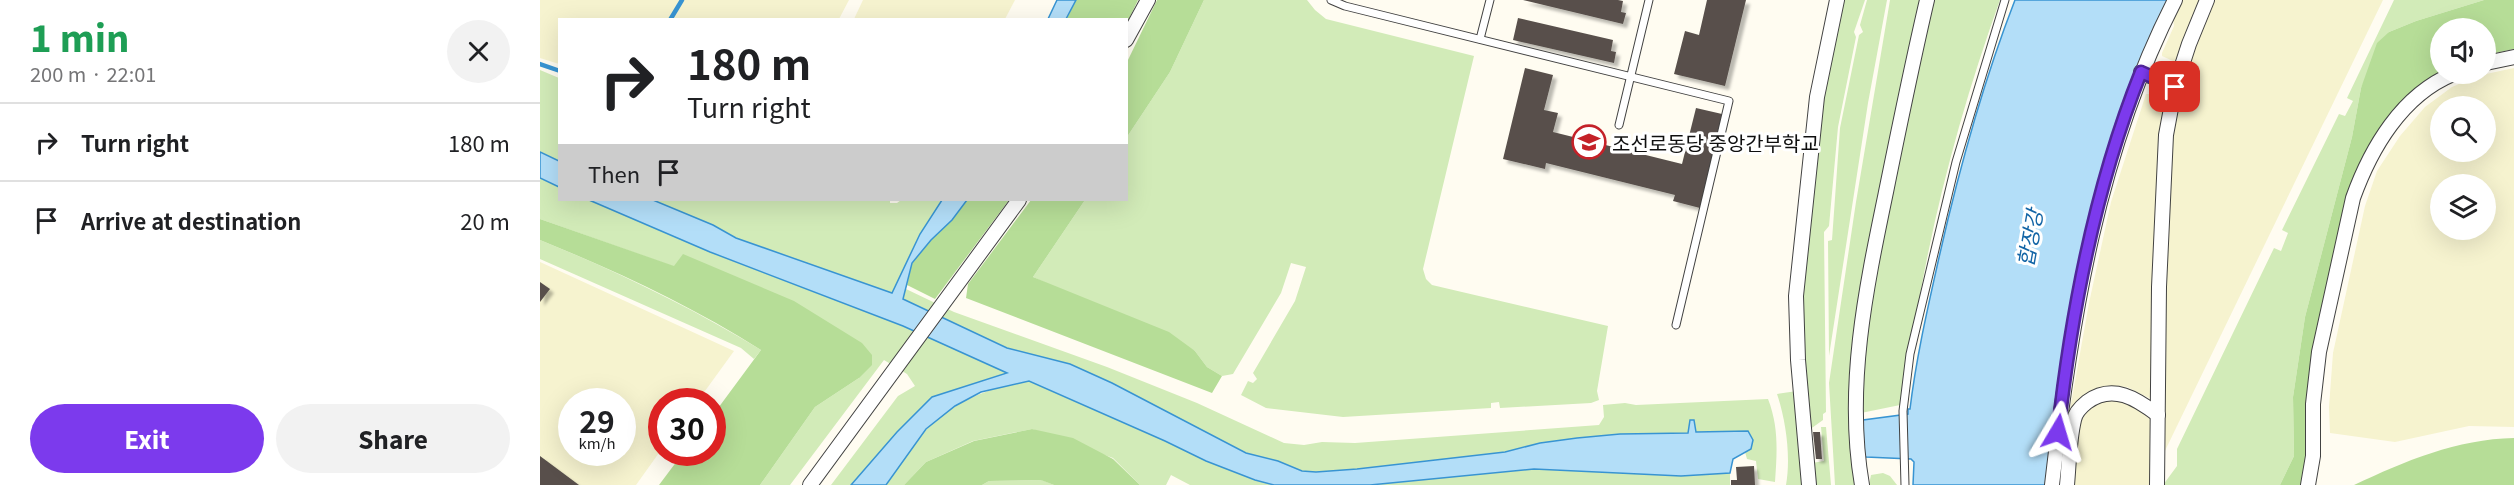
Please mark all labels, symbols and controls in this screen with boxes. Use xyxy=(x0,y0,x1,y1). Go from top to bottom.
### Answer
text: 1 min xyxy=(30,10,129,62)
map controls xyxy=(2430,18,2496,240)
button: sound xyxy=(2430,18,2496,84)
button: close xyxy=(447,20,510,83)
text: 180 m xyxy=(687,31,811,92)
icon: right xyxy=(588,42,666,120)
text: 200 m · 22:01 xyxy=(30,59,156,88)
pin xyxy=(2149,61,2200,112)
icon: arrive xyxy=(2158,70,2191,103)
text: Turn right xyxy=(687,87,811,126)
button: search xyxy=(2430,96,2496,162)
school or university icon: 조선로동당 중앙간부학교 xyxy=(1571,124,1607,160)
icon: right xyxy=(30,126,63,159)
text: Turn right xyxy=(81,126,189,158)
text: 180 m xyxy=(448,126,510,158)
place label: 조선로동당 중앙간부학교 xyxy=(1612,128,1819,157)
icon: arrive xyxy=(652,156,685,189)
text: Then xyxy=(588,157,640,189)
button: layers xyxy=(2430,174,2496,240)
icon: arrive xyxy=(30,204,63,237)
text: Arrive at destination xyxy=(81,204,301,236)
text: 20 m xyxy=(460,204,510,236)
water label: 합장강 xyxy=(2009,204,2049,269)
speed limit sign: 30 xyxy=(648,388,726,466)
text: 29 xyxy=(579,398,615,442)
position arrow xyxy=(2026,400,2090,464)
button: Exit xyxy=(30,404,264,473)
button: Share xyxy=(276,404,510,473)
text: km/h xyxy=(578,432,616,453)

